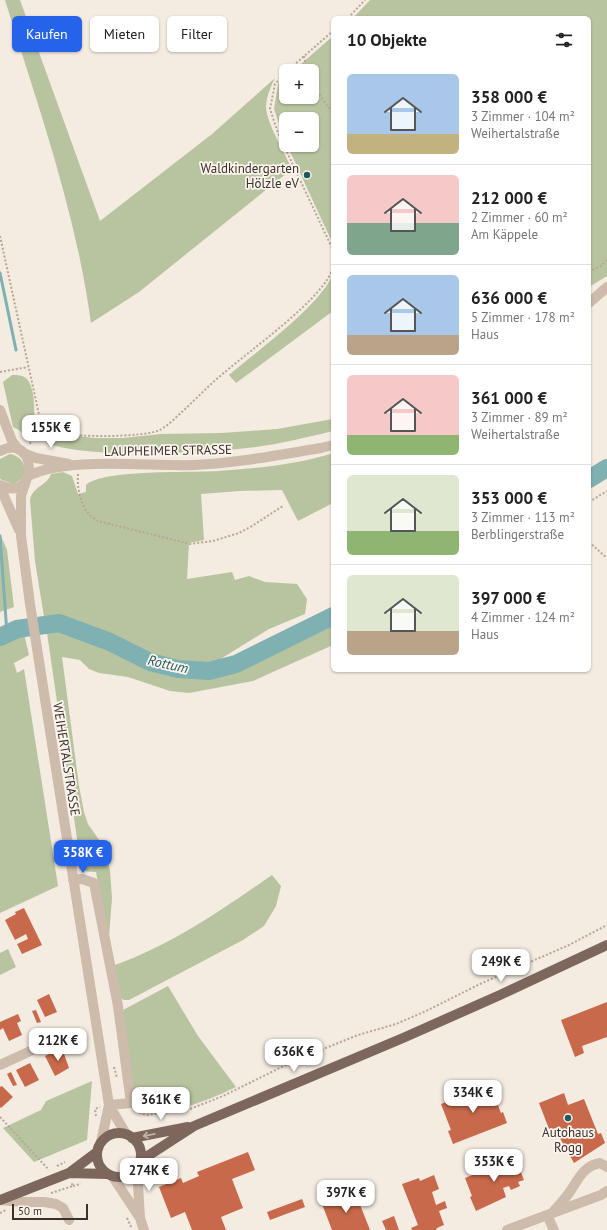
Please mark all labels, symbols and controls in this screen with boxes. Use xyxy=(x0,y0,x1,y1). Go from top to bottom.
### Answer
chip: Kaufen xyxy=(12,16,82,52)
chip: Mieten xyxy=(90,16,159,52)
chip: Filter xyxy=(167,16,227,52)
text: 10 Objekte xyxy=(347,29,427,51)
icon: filters xyxy=(553,29,575,51)
map controls xyxy=(279,64,319,152)
button: + xyxy=(279,64,319,104)
text: 358 000 € xyxy=(471,86,547,108)
icon: home xyxy=(379,90,427,138)
text: 3 Zimmer · 104 m² xyxy=(471,108,575,125)
button: − xyxy=(279,112,319,152)
text: Weihertalstraße xyxy=(471,125,560,142)
place label: Waldkindergarten Hölzle eV xyxy=(200,160,300,192)
marker: Waldkindergarten Hölzle eV xyxy=(302,170,312,180)
text: 212 000 € xyxy=(471,187,547,209)
icon: home xyxy=(379,191,427,239)
text: 2 Zimmer · 60 m² xyxy=(471,209,568,226)
text: Am Käppele xyxy=(471,226,538,243)
text: 636 000 € xyxy=(471,287,547,309)
icon: home xyxy=(379,291,427,339)
text: 5 Zimmer · 178 m² xyxy=(471,309,575,326)
text: Haus xyxy=(471,326,499,343)
text: 361 000 € xyxy=(471,387,547,409)
icon: home xyxy=(379,391,427,439)
text: 3 Zimmer · 89 m² xyxy=(471,409,568,426)
pin: 155K € xyxy=(18,415,84,449)
text: 155K € xyxy=(31,419,71,436)
text: Weihertalstraße xyxy=(471,426,560,443)
street label: LAUPHEIMER STRASSE xyxy=(104,441,232,460)
text: 353 000 € xyxy=(471,487,547,509)
icon: home xyxy=(379,491,427,539)
text: 3 Zimmer · 113 m² xyxy=(471,509,575,526)
text: Berblingerstraße xyxy=(471,526,564,543)
text: 397 000 € xyxy=(471,587,546,609)
icon: home xyxy=(379,591,427,639)
text: 4 Zimmer · 124 m² xyxy=(471,609,575,626)
text: Haus xyxy=(471,626,499,643)
water label: Rottum xyxy=(146,651,190,677)
street label: WEIHERTALSTRASSE xyxy=(49,701,84,817)
pin: 358K € xyxy=(50,840,116,874)
text: 358K € xyxy=(63,844,103,861)
pin: 249K € xyxy=(468,949,534,983)
text: 249K € xyxy=(481,953,521,970)
pin: 212K € xyxy=(25,1028,91,1062)
text: 212K € xyxy=(38,1032,78,1049)
pin: 636K € xyxy=(261,1039,327,1073)
text: 636K € xyxy=(274,1043,314,1060)
pin: 334K € xyxy=(440,1080,506,1114)
text: 334K € xyxy=(453,1084,493,1101)
pin: 361K € xyxy=(128,1087,194,1121)
text: 361K € xyxy=(141,1091,181,1108)
marker: Autohaus Rogg xyxy=(563,1113,573,1123)
place label: Autohaus Rogg xyxy=(542,1124,594,1156)
one-way arrow xyxy=(143,1131,156,1139)
pin: 353K € xyxy=(461,1149,527,1183)
text: 353K € xyxy=(474,1153,514,1170)
pin: 274K € xyxy=(116,1158,182,1192)
text: 274K € xyxy=(129,1162,169,1179)
pin: 397K € xyxy=(313,1180,379,1214)
text: 397K € xyxy=(326,1184,366,1201)
scale bar xyxy=(12,1202,88,1221)
text: 50 m xyxy=(18,1204,42,1218)

